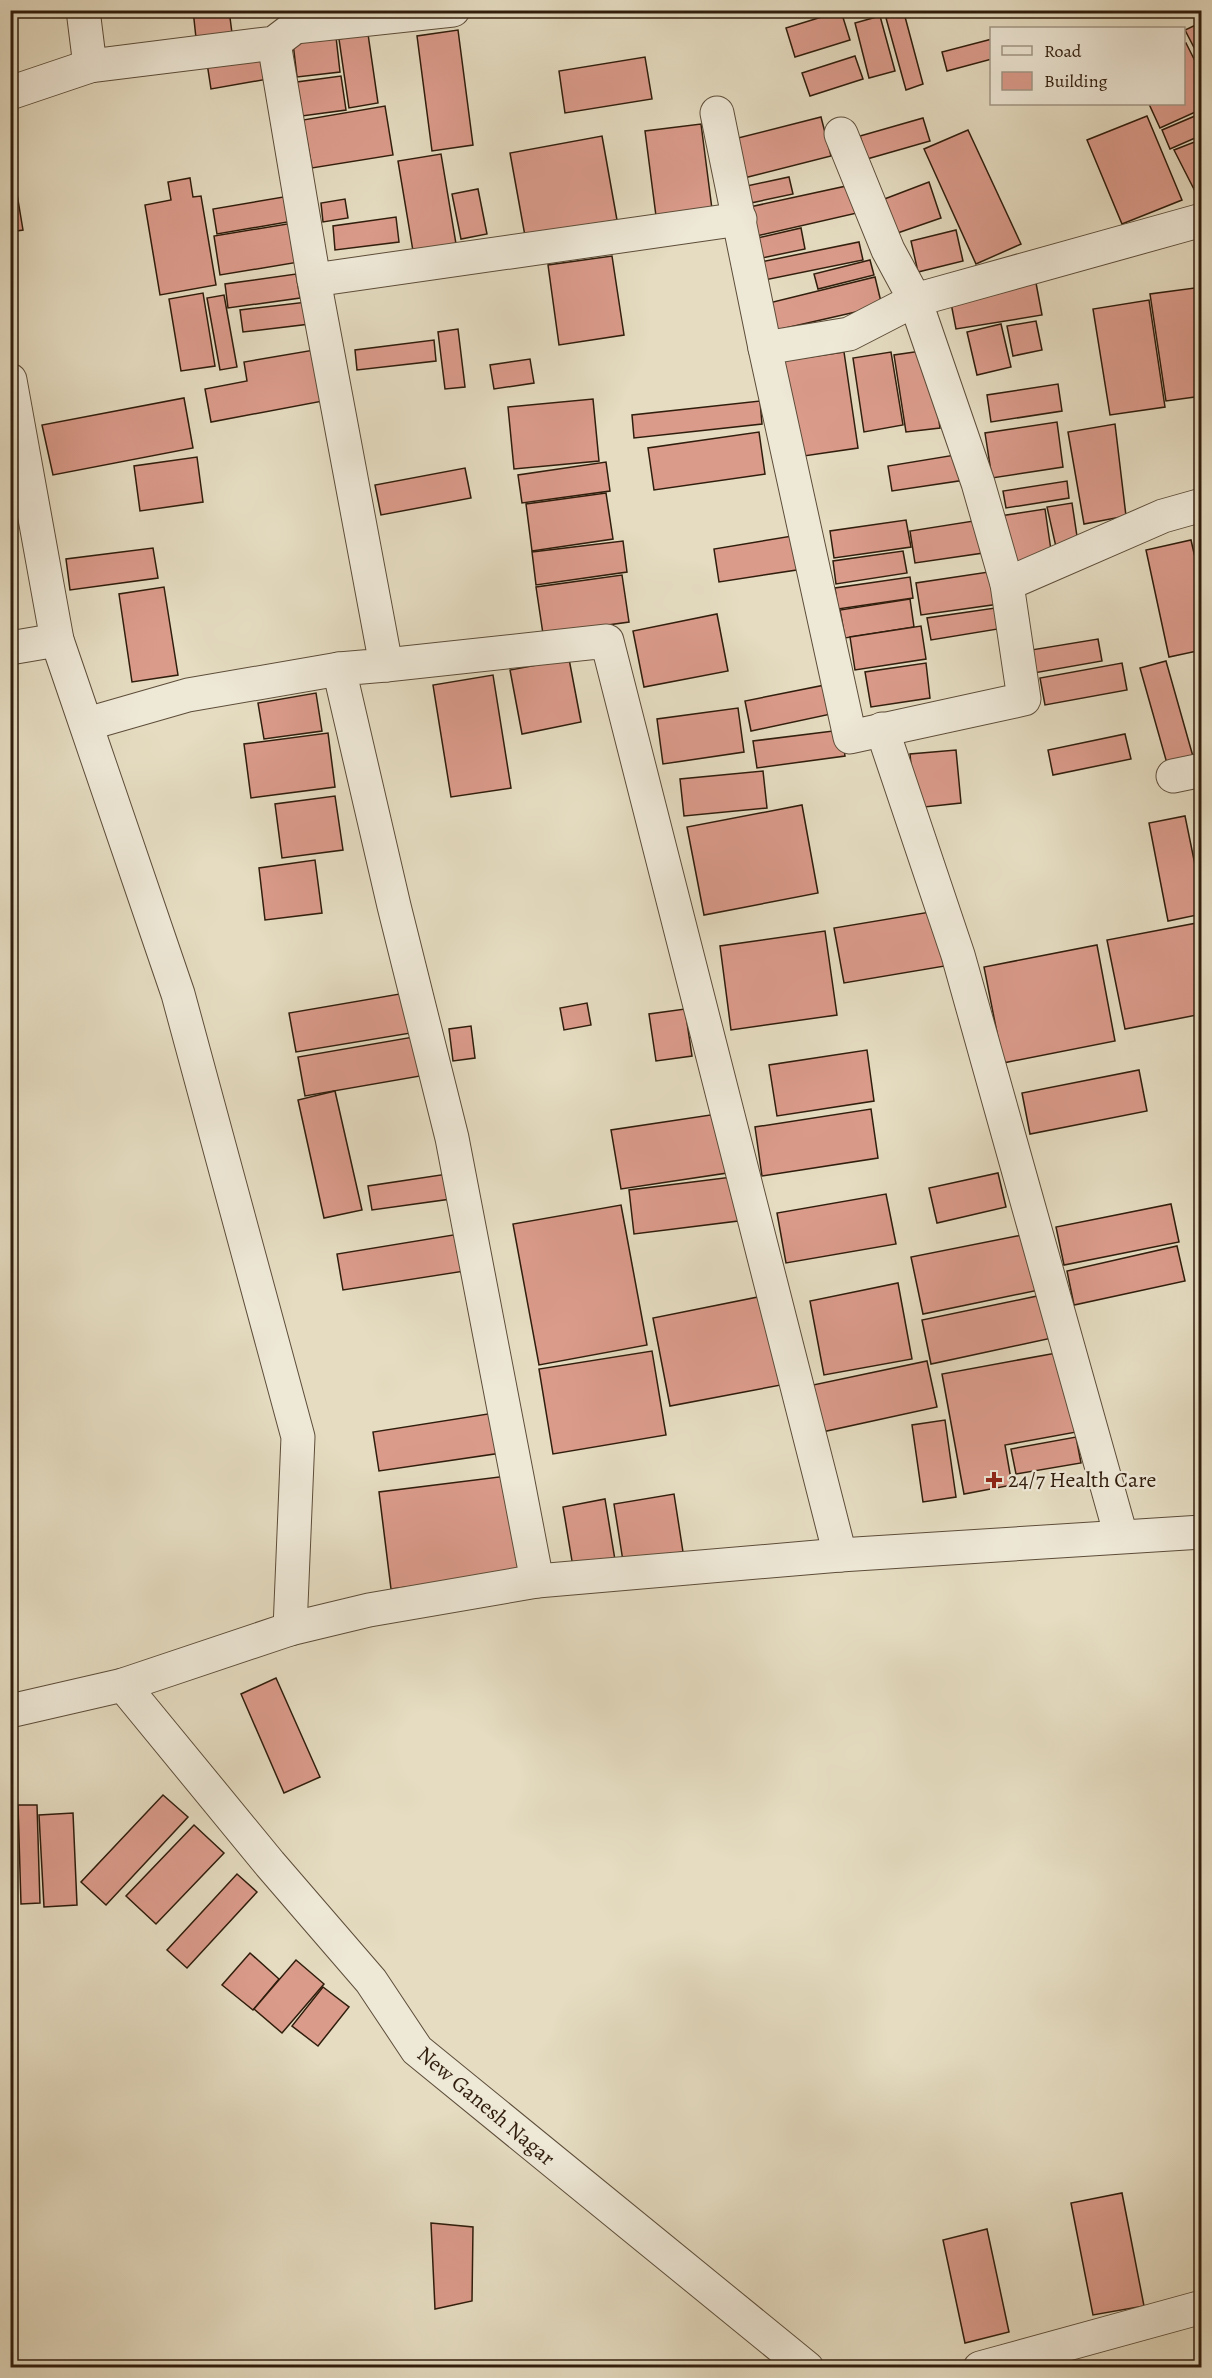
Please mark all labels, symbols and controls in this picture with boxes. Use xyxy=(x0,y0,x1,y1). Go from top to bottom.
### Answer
legend xyxy=(990,27,1185,105)
text: Road xyxy=(1044,39,1082,63)
text: Building xyxy=(1044,69,1108,93)
place label: 24/7 Health Care xyxy=(1008,1465,1156,1495)
marker: 24/7 Health Care xyxy=(985,1471,1003,1489)
street label: New Ganesh Nagar xyxy=(411,2039,561,2173)

